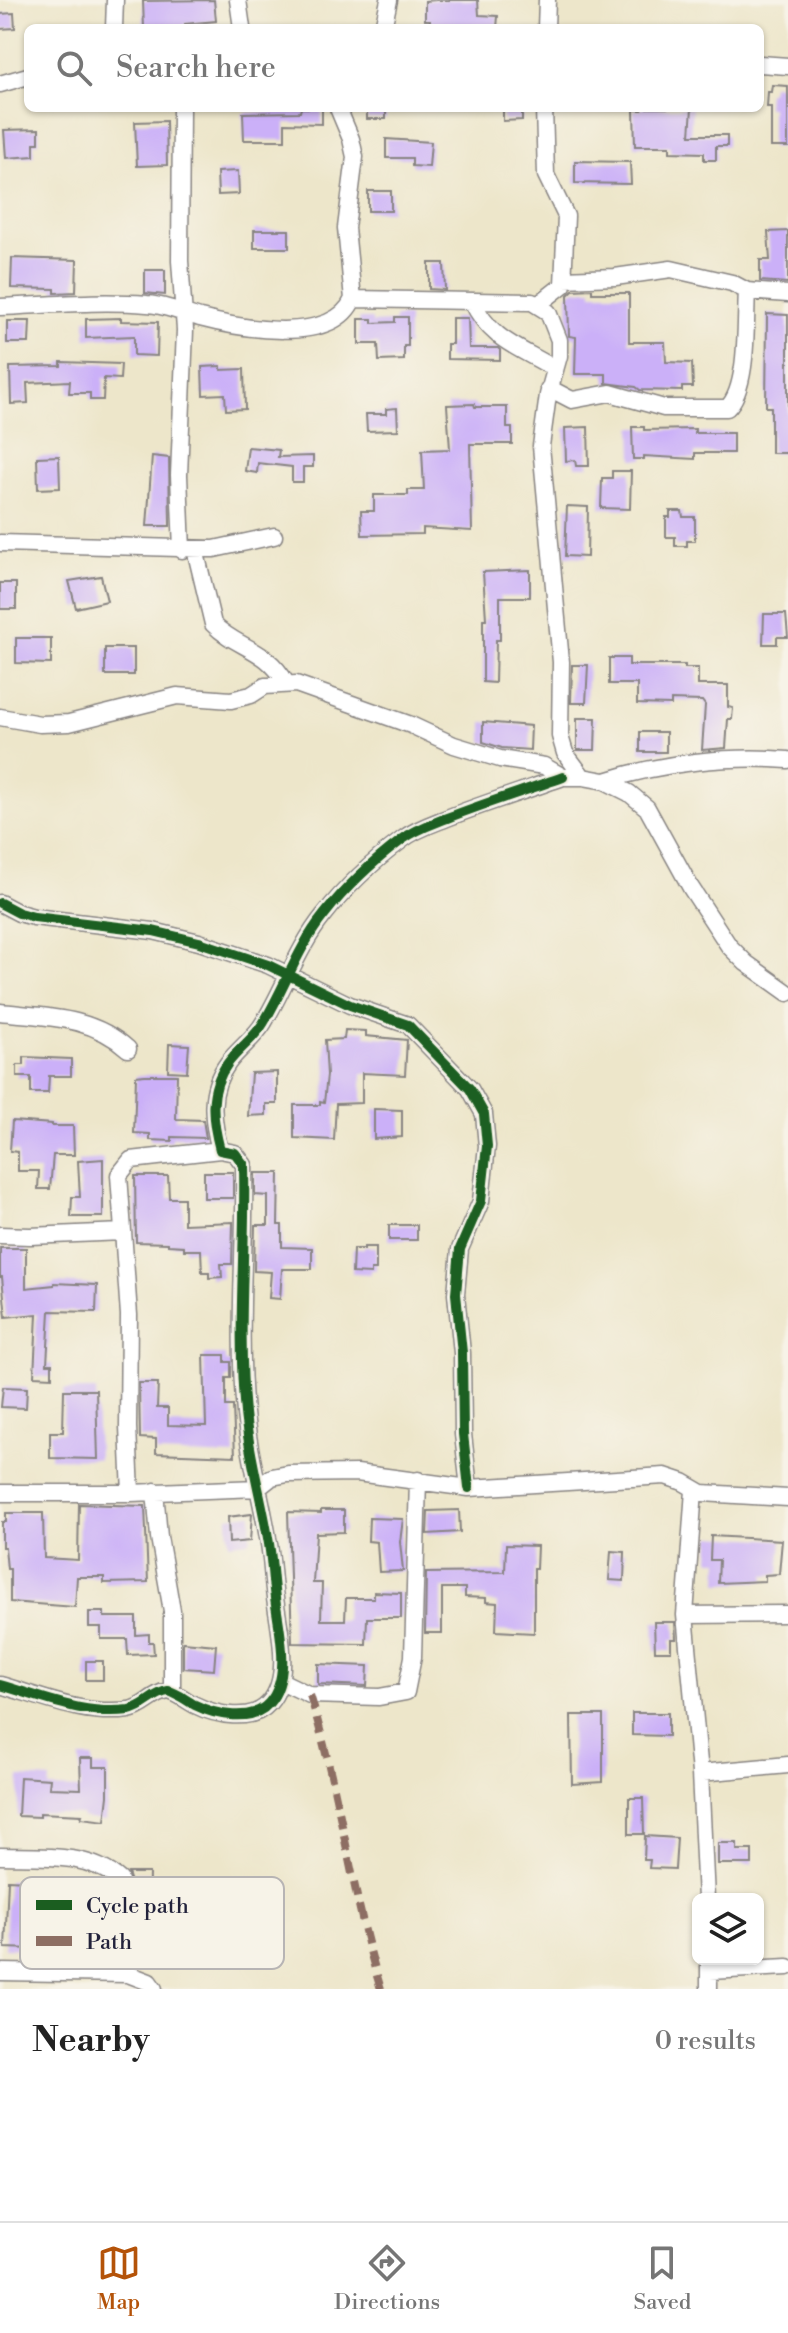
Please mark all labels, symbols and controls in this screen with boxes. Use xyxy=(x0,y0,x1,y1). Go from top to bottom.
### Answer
search box xyxy=(24,24,764,112)
icon: search xyxy=(52,46,96,90)
text: Search here xyxy=(116,49,276,87)
legend xyxy=(20,1877,284,1969)
text: Cycle path xyxy=(86,1893,189,1920)
map controls xyxy=(692,1893,764,1965)
button: layers xyxy=(692,1893,764,1965)
text: Path xyxy=(86,1929,132,1956)
text: Nearby xyxy=(32,2020,150,2062)
text: 0 results xyxy=(655,2025,756,2057)
tab: Map xyxy=(97,2241,141,2316)
tab: Directions xyxy=(334,2241,440,2316)
tab: Saved xyxy=(634,2241,691,2316)

